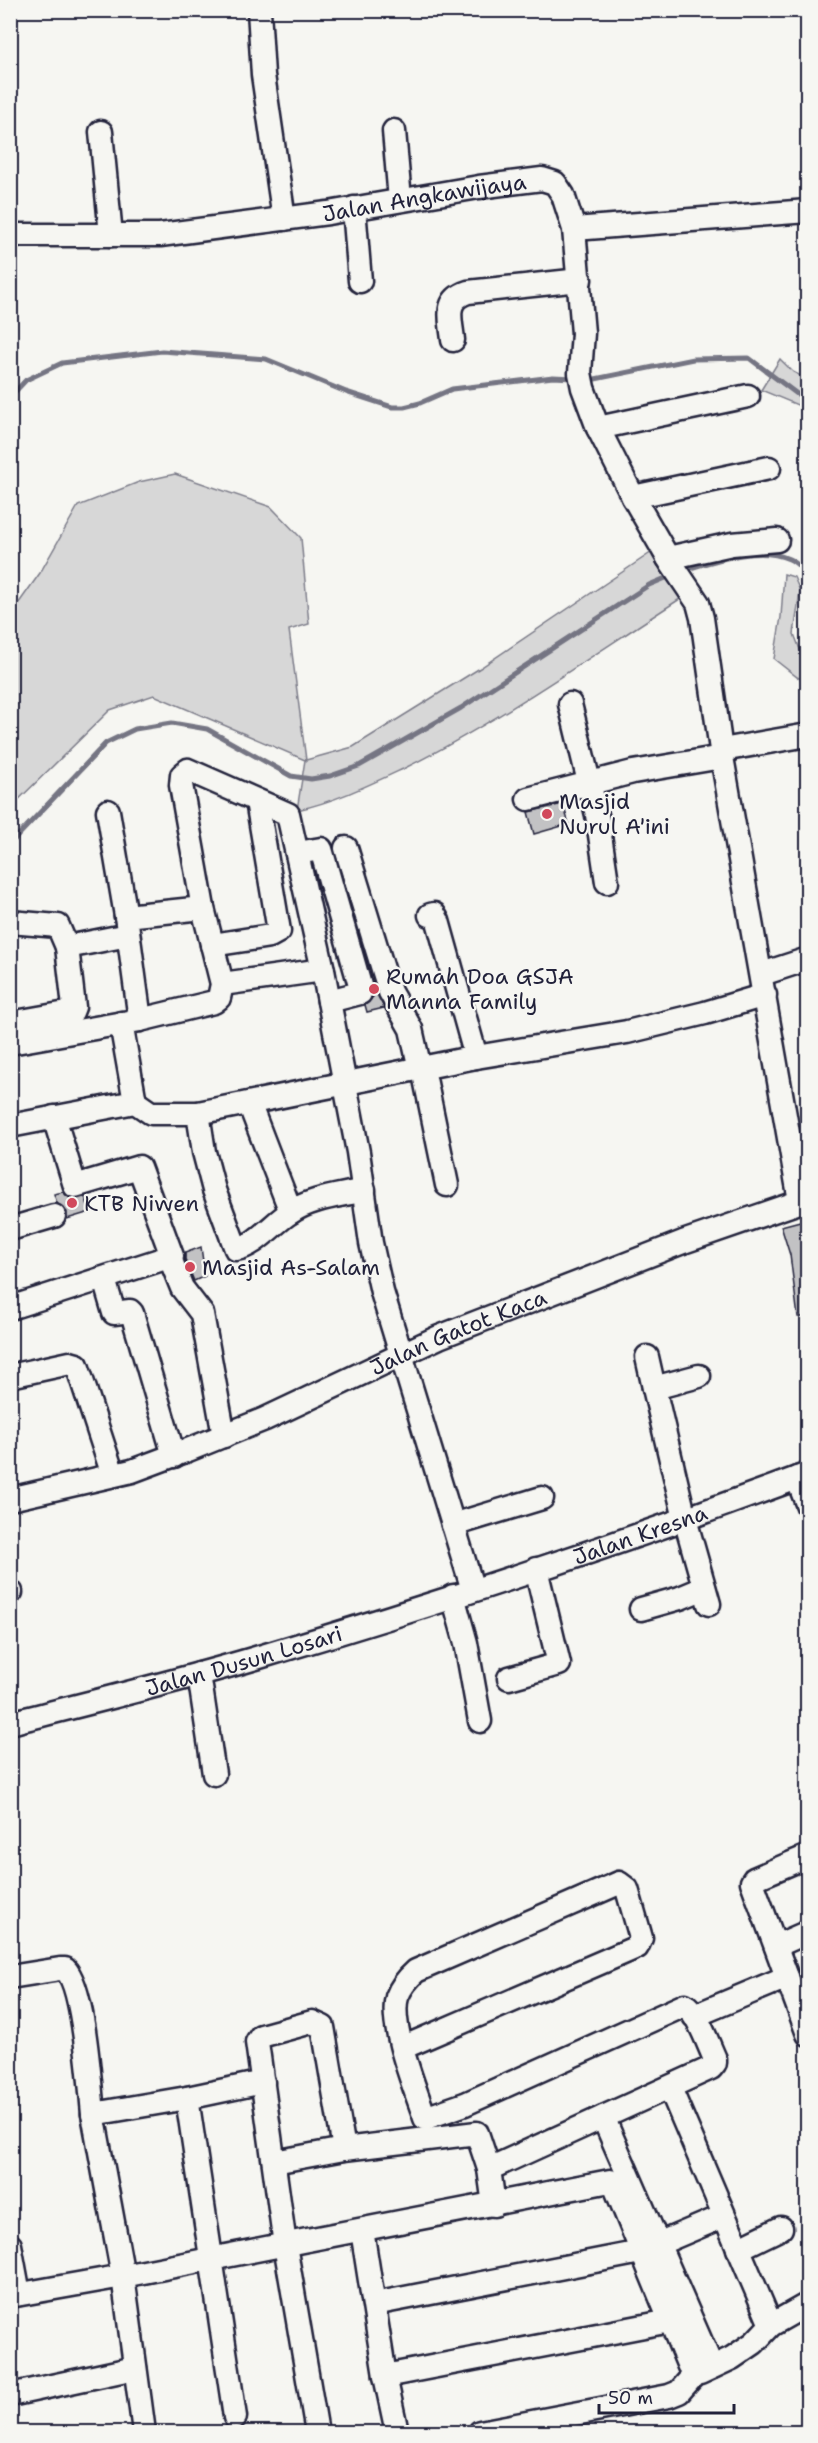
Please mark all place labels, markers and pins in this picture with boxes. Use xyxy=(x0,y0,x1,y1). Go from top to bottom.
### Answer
place label: Masjid Nurul A'ini xyxy=(559,787,670,841)
marker: Masjid Nurul A'ini xyxy=(540,807,554,821)
place label: Rumah Doa GSJA Manna Family xyxy=(386,962,574,1016)
marker: Rumah Doa GSJA Manna Family xyxy=(367,982,381,996)
place label: KTB Niwen xyxy=(84,1189,199,1218)
marker: KTB Niwen xyxy=(65,1196,79,1210)
place label: Masjid As-Salam xyxy=(202,1253,380,1282)
marker: Masjid As-Salam xyxy=(183,1260,197,1274)

